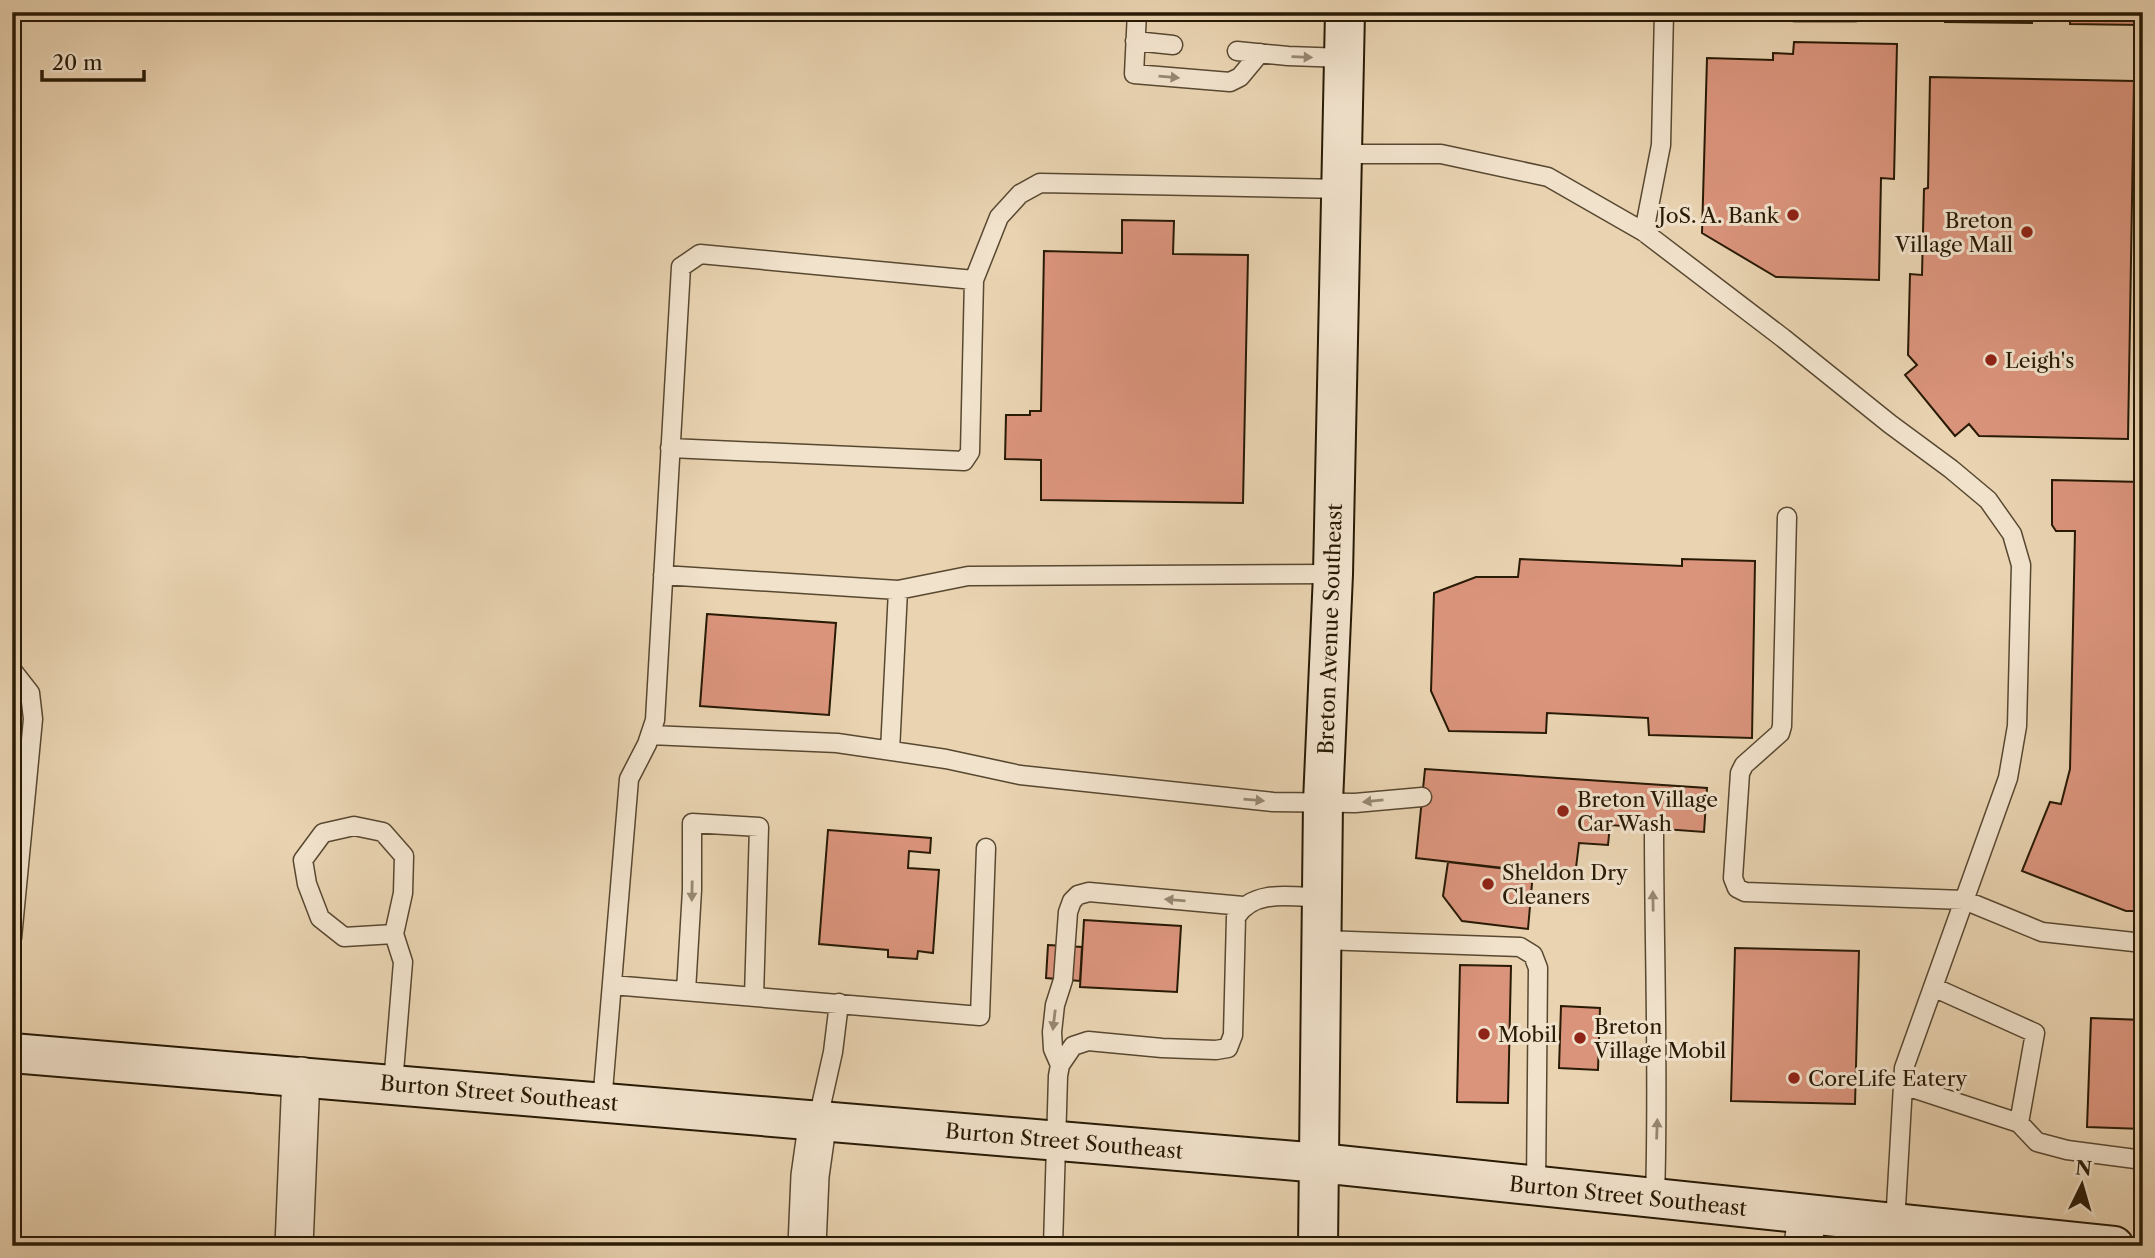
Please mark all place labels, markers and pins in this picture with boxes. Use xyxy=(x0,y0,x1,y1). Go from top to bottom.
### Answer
place label: JoS. A. Bank xyxy=(1655,203,1780,228)
marker: JoS. A. Bank xyxy=(1785,207,1801,223)
place label: Breton Village Mall xyxy=(1894,208,2013,257)
marker: Breton Village Mall xyxy=(2019,224,2035,240)
place label: Leigh's xyxy=(2005,348,2074,373)
marker: Leigh's xyxy=(1983,352,1999,368)
place label: Breton Village Car Wash xyxy=(1577,787,1718,836)
marker: Breton Village Car Wash xyxy=(1555,803,1571,819)
place label: Sheldon Dry Cleaners xyxy=(1502,860,1628,909)
marker: Sheldon Dry Cleaners xyxy=(1480,876,1496,892)
place label: Breton Village Mobil xyxy=(1593,1014,1726,1063)
place label: Mobil xyxy=(1498,1022,1557,1047)
marker: Mobil xyxy=(1476,1026,1492,1042)
marker: Breton Village Mobil xyxy=(1572,1030,1588,1046)
place label: CoreLife Eatery xyxy=(1808,1066,1967,1091)
marker: CoreLife Eatery xyxy=(1786,1070,1802,1086)

